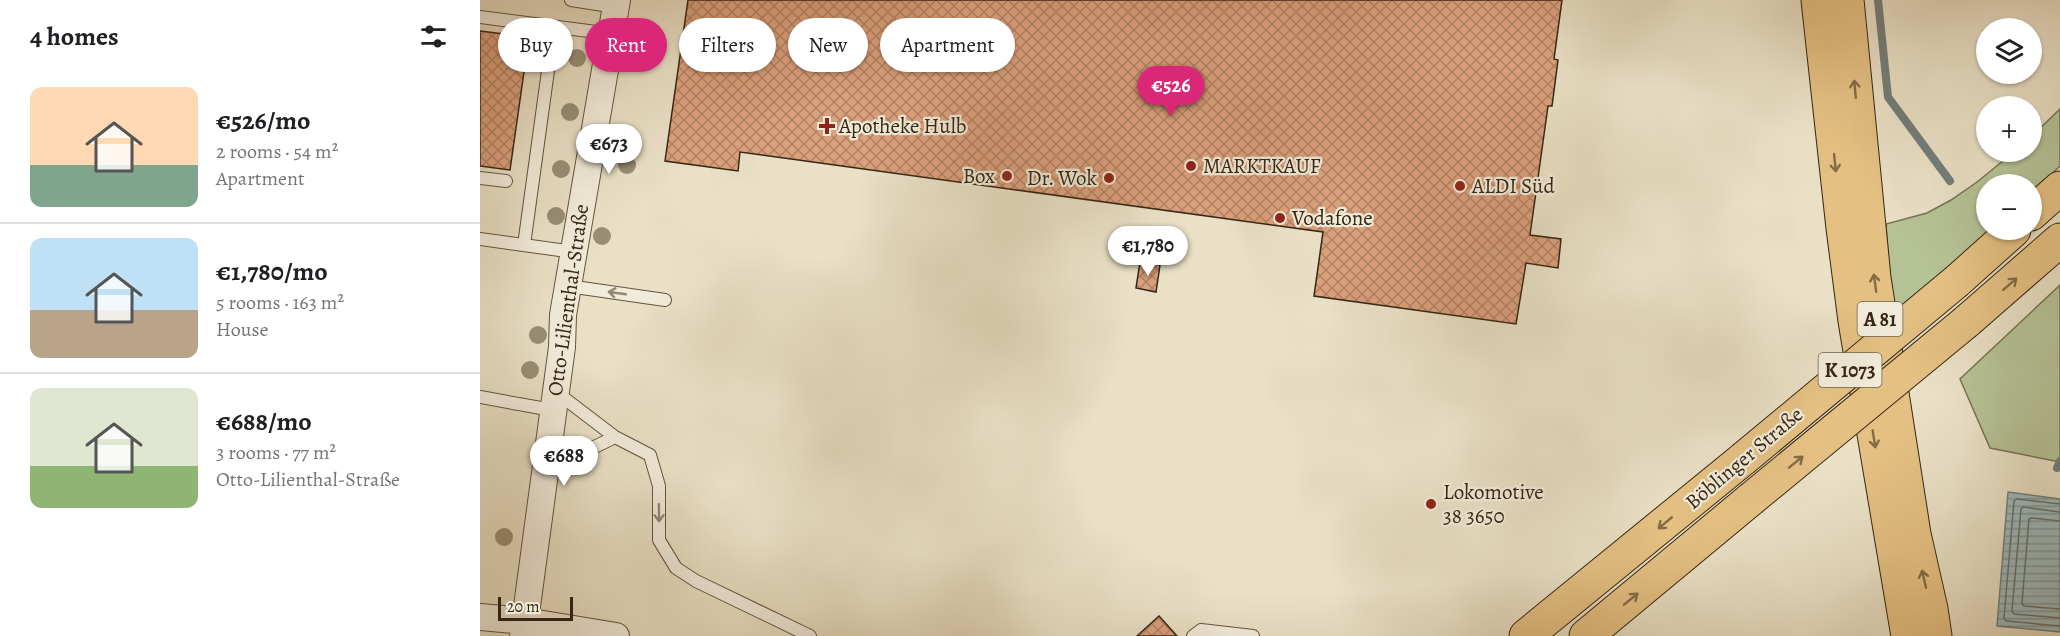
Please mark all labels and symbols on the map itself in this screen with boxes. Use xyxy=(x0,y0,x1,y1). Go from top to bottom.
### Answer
pin: €526 xyxy=(1135,66,1207,117)
one-way arrow xyxy=(1849,79,1860,99)
place label: Apotheke Hulb xyxy=(838,112,967,140)
marker: Apotheke Hulb xyxy=(820,119,834,133)
pin: €673 xyxy=(573,124,645,175)
place label: MARKTKAUF xyxy=(1203,152,1321,180)
one-way arrow xyxy=(1830,152,1841,172)
marker: MARKTKAUF xyxy=(1184,159,1198,173)
place label: Box xyxy=(963,162,995,190)
place label: Dr. Wok xyxy=(1027,164,1098,192)
marker: Box xyxy=(1000,169,1014,183)
marker: Dr. Wok xyxy=(1102,171,1116,185)
place label: ALDI Süd xyxy=(1471,172,1555,200)
marker: ALDI Süd xyxy=(1453,179,1467,193)
street label: Otto-Lilienthal-Straße xyxy=(541,202,595,398)
place label: Vodafone xyxy=(1291,204,1373,232)
marker: Vodafone xyxy=(1273,211,1287,225)
pin: €1,780 xyxy=(1099,226,1197,277)
one-way arrow xyxy=(1869,273,1880,293)
one-way arrow xyxy=(2002,277,2017,291)
one-way arrow xyxy=(607,288,627,299)
road number: A 81 xyxy=(1858,302,1902,336)
road number: K 1073 xyxy=(1818,353,1882,387)
street label: Böblinger Straße xyxy=(1679,400,1809,516)
one-way arrow xyxy=(1868,428,1879,448)
pin: €688 xyxy=(528,436,600,487)
one-way arrow xyxy=(1788,456,1804,469)
place label: Lokomotive 38 3650 xyxy=(1443,478,1544,530)
marker: Lokomotive 38 3650 xyxy=(1424,497,1438,511)
one-way arrow xyxy=(653,502,665,522)
one-way arrow xyxy=(1658,516,1673,530)
one-way arrow xyxy=(1918,569,1929,589)
one-way arrow xyxy=(1622,592,1638,605)
scale bar xyxy=(498,594,573,622)

